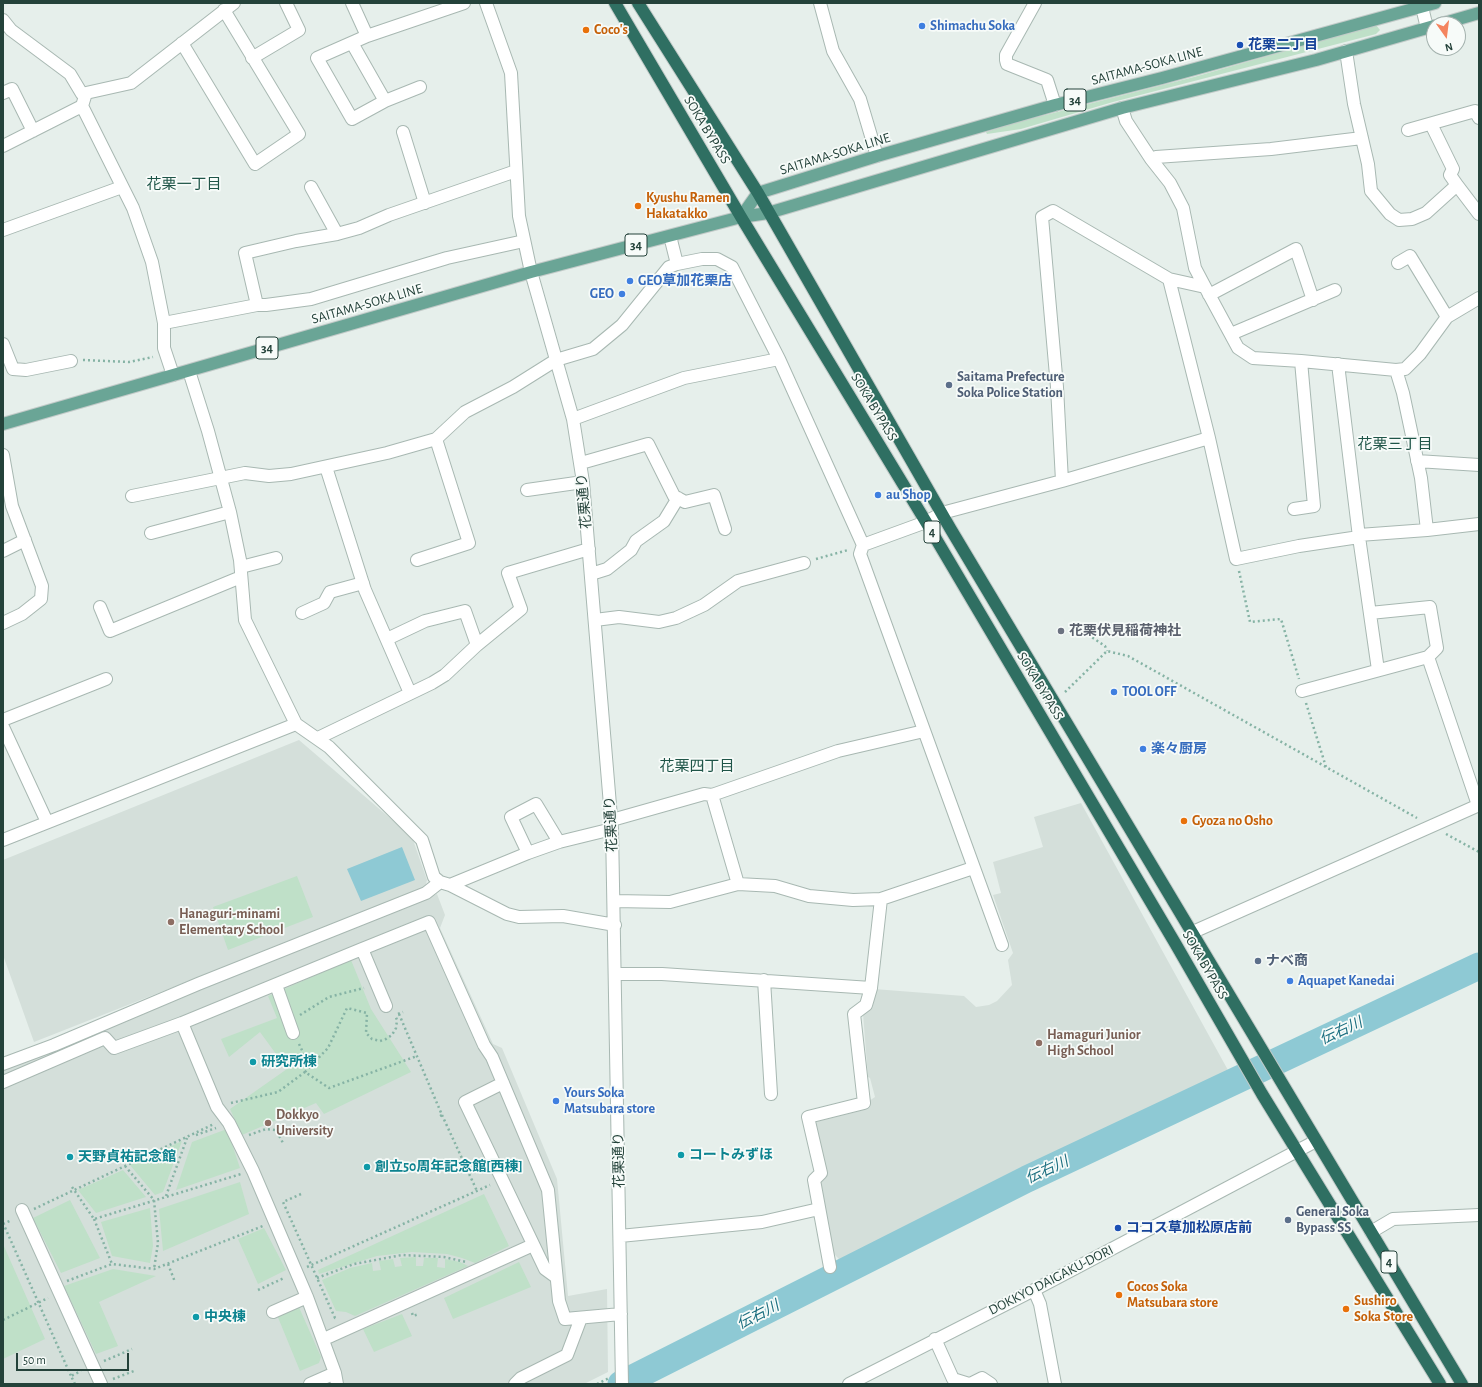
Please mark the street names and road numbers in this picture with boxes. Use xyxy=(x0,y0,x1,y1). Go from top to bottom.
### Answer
street label: SAITAMA-SOKA LINE xyxy=(1089,43,1205,89)
road number: 34 xyxy=(1064,89,1086,111)
street label: SOKA BYPASS xyxy=(680,93,734,167)
street label: SAITAMA-SOKA LINE xyxy=(778,129,892,179)
road number: 34 xyxy=(625,234,647,256)
street label: SAITAMA-SOKA LINE xyxy=(310,280,424,328)
road number: 34 xyxy=(256,337,278,359)
street label: SOKA BYPASS xyxy=(847,370,901,444)
street label: 花栗通り xyxy=(573,472,595,530)
road number: 4 xyxy=(924,521,940,543)
street label: SOKA BYPASS xyxy=(1013,649,1067,723)
street label: 花栗通り xyxy=(601,796,621,852)
street label: SOKA BYPASS xyxy=(1179,928,1231,1002)
street label: 花栗通り xyxy=(610,1132,628,1188)
street label: DOKKYO DAIGAKU-DORI xyxy=(986,1241,1116,1319)
road number: 4 xyxy=(1381,1251,1397,1273)

